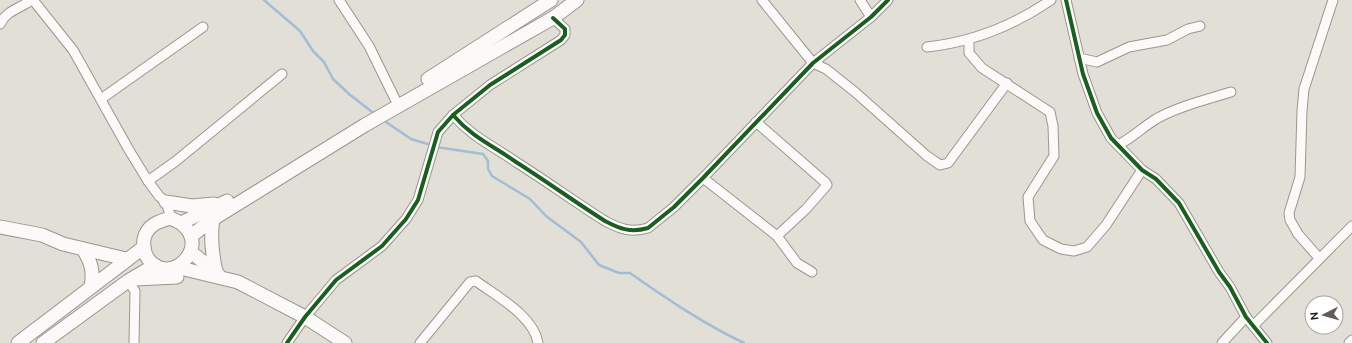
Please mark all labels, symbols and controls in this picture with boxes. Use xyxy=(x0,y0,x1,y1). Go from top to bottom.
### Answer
north arrow xyxy=(1304,295,1344,335)
text: N xyxy=(1308,311,1320,321)

